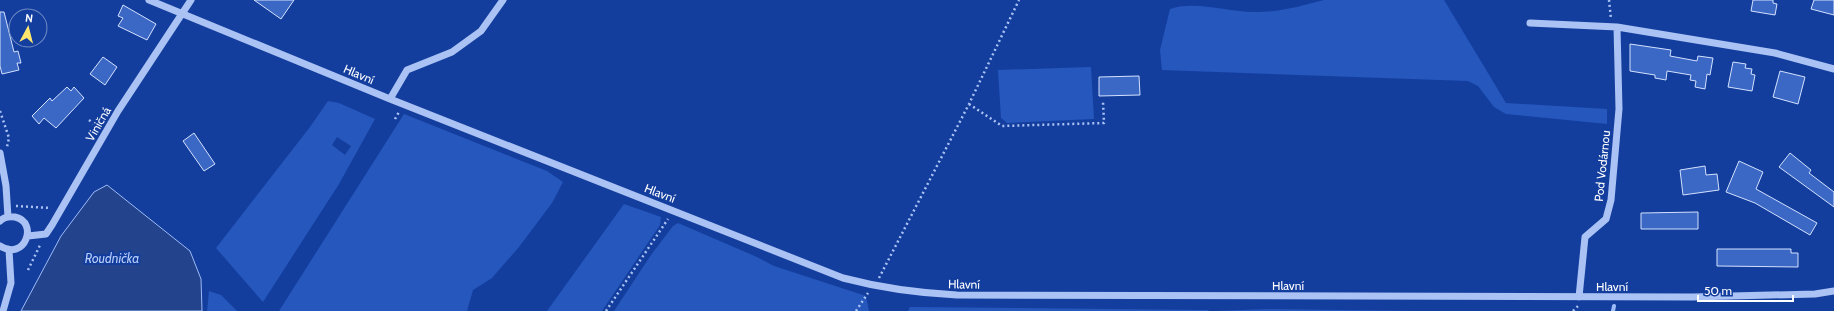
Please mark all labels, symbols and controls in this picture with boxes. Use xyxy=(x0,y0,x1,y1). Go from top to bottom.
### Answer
north arrow xyxy=(8,8,48,48)
text: N xyxy=(25,11,34,25)
street label: Hlavní xyxy=(341,61,377,87)
street label: Viničná xyxy=(82,104,114,144)
street label: Pod Vodárnou xyxy=(1591,130,1613,202)
street label: Hlavní xyxy=(642,180,678,206)
water label: Roudnička xyxy=(85,250,139,266)
street label: Hlavní xyxy=(948,276,981,292)
scale bar xyxy=(1698,277,1793,303)
street label: Hlavní xyxy=(1272,278,1304,293)
street label: Hlavní xyxy=(1596,279,1628,294)
text: 50 m xyxy=(1704,283,1732,298)

